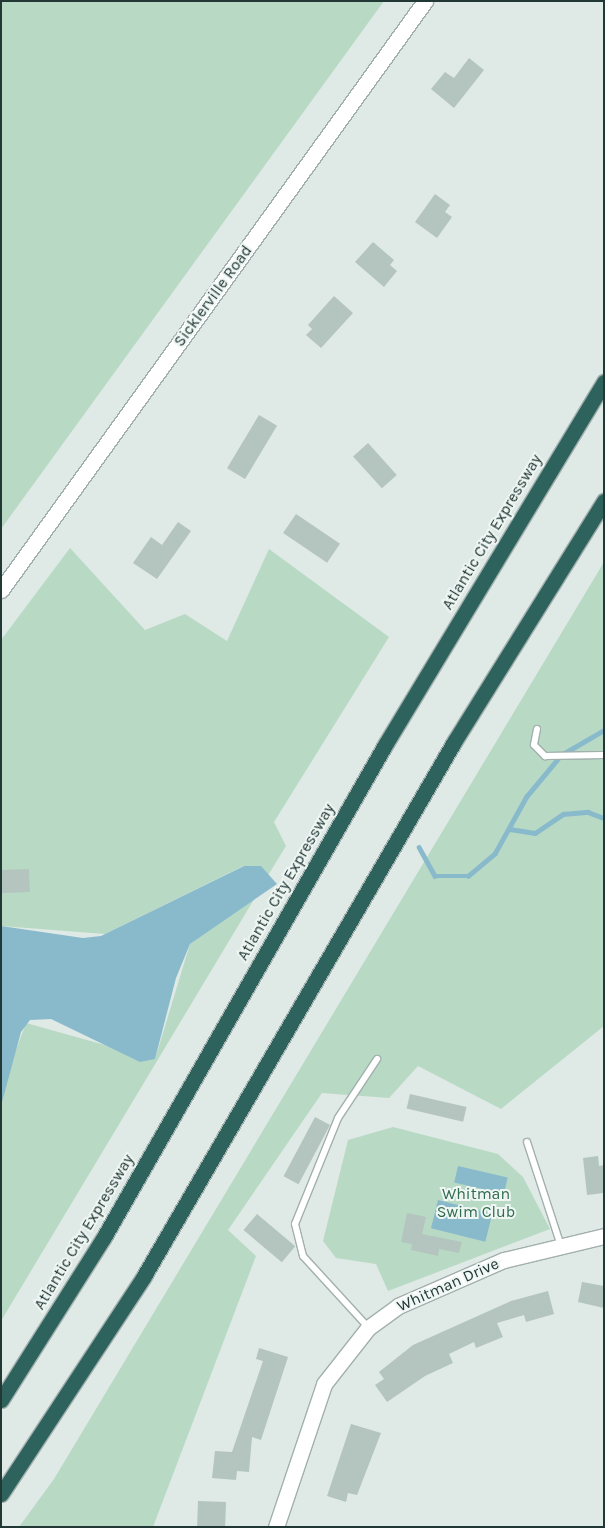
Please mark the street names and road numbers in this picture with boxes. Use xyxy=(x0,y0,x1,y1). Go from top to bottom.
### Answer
street label: Sicklerville Road xyxy=(170,241,256,351)
street label: Atlantic City Expressway xyxy=(438,451,546,613)
street label: Atlantic City Expressway xyxy=(233,800,339,964)
street label: Atlantic City Expressway xyxy=(30,1151,138,1313)
street label: Whitman Drive xyxy=(394,1254,502,1316)

